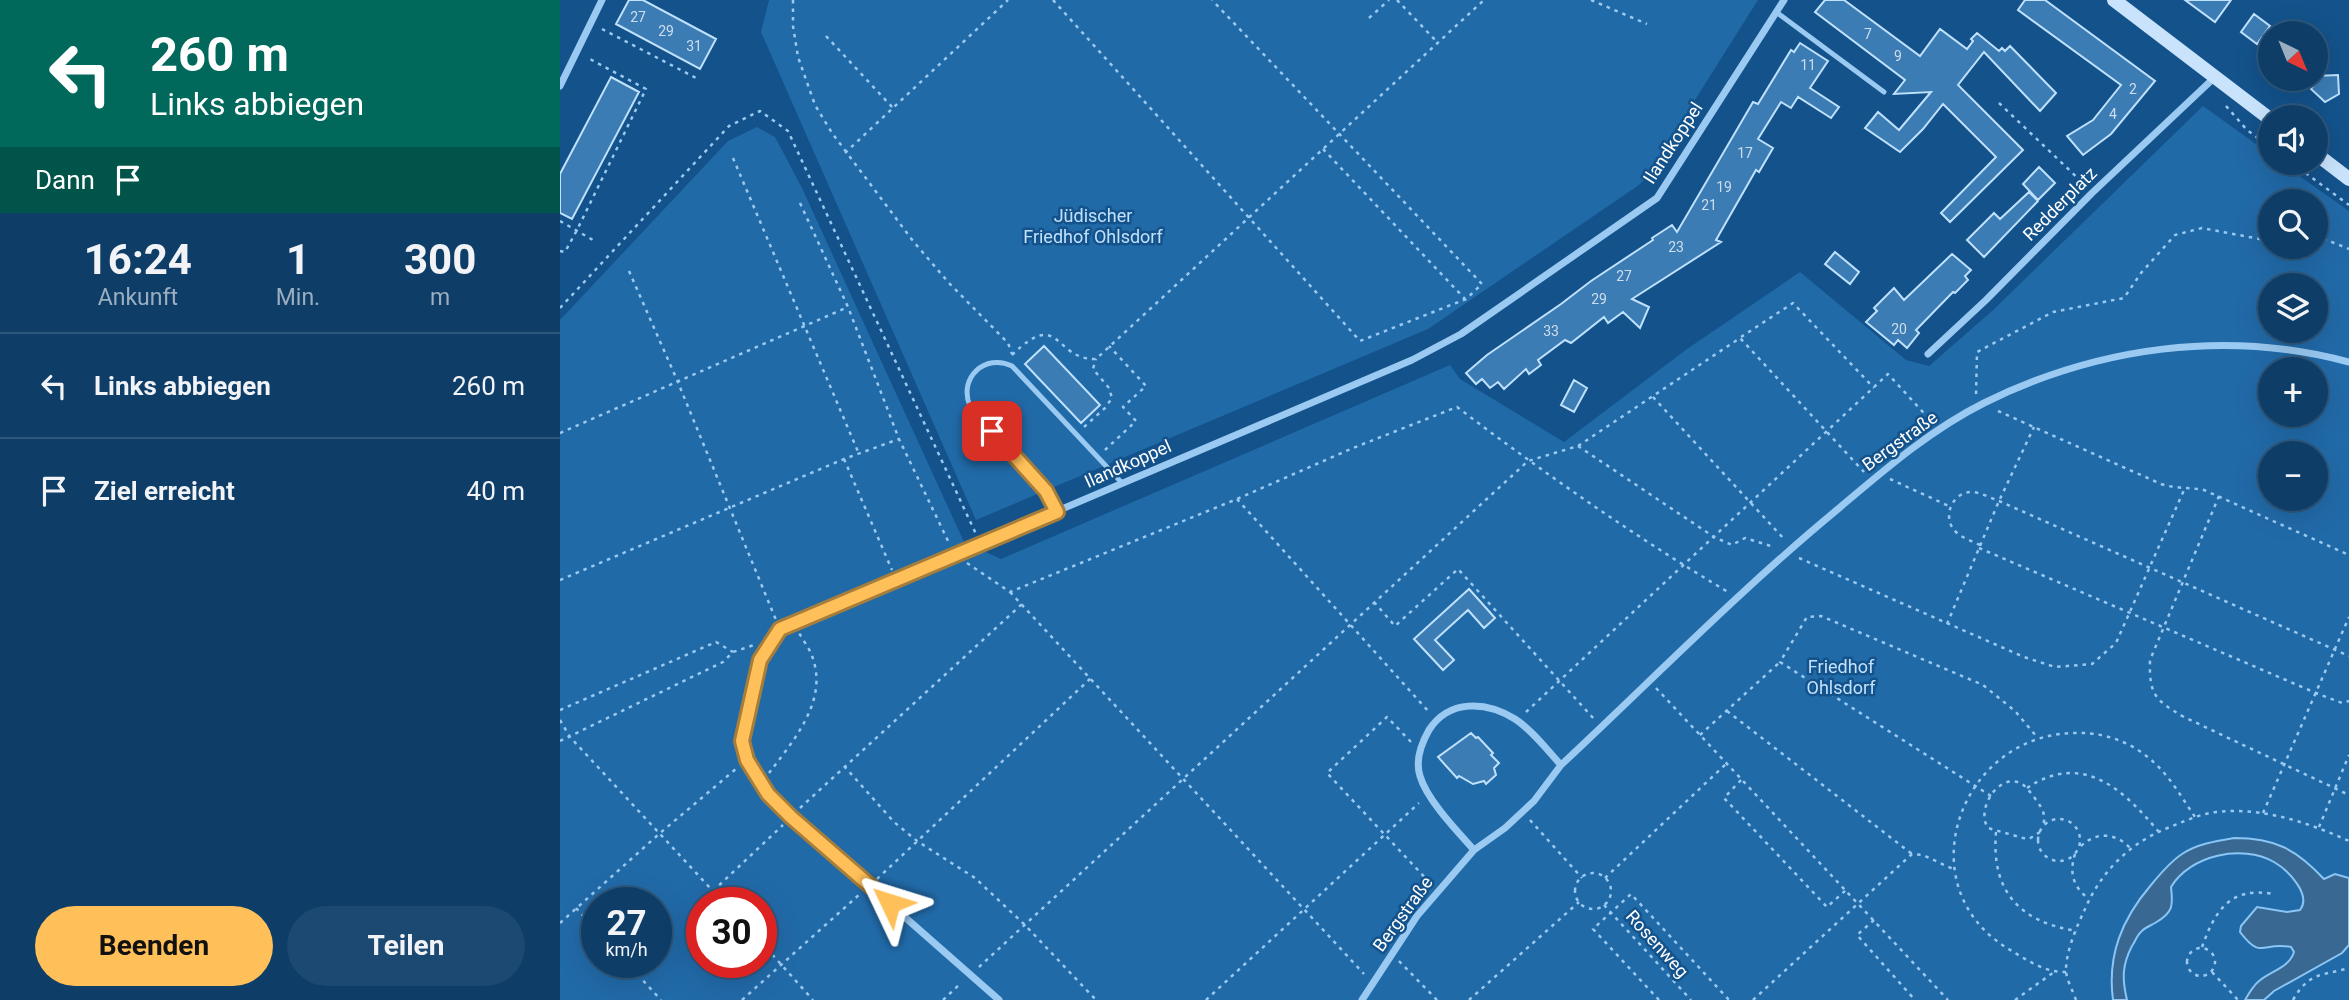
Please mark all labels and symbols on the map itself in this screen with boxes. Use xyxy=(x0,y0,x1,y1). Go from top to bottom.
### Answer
house number: 27 xyxy=(630,9,646,25)
north arrow xyxy=(2258,21,2328,91)
house number: 29 xyxy=(658,23,674,39)
house number: 7 xyxy=(1864,26,1872,42)
house number: 31 xyxy=(686,38,702,54)
house number: 9 xyxy=(1894,48,1902,64)
house number: 11 xyxy=(1800,57,1816,73)
house number: 2 xyxy=(2129,81,2137,97)
street label: Ilandkoppel xyxy=(1639,98,1707,187)
house number: 4 xyxy=(2109,106,2117,122)
house number: 17 xyxy=(1737,145,1753,161)
street label: Redderplatz xyxy=(2018,162,2101,245)
house number: 19 xyxy=(1716,179,1732,195)
house number: 21 xyxy=(1701,197,1717,213)
park label: Jüdischer Friedhof Ohlsdorf xyxy=(1023,205,1164,247)
house number: 23 xyxy=(1668,239,1684,255)
house number: 27 xyxy=(1616,268,1632,284)
house number: 29 xyxy=(1591,291,1607,307)
house number: 20 xyxy=(1891,321,1907,337)
house number: 33 xyxy=(1543,323,1559,339)
pin xyxy=(962,401,1022,461)
street label: Bergstraße xyxy=(1858,406,1941,475)
street label: Ilandkoppel xyxy=(1081,435,1174,492)
park label: Friedhof Ohlsdorf xyxy=(1807,656,1876,698)
position arrow xyxy=(853,866,927,940)
street label: Bergstraße xyxy=(1368,872,1437,955)
speed limit sign: 30 xyxy=(686,887,777,978)
street label: Rosenweg xyxy=(1622,906,1693,982)

